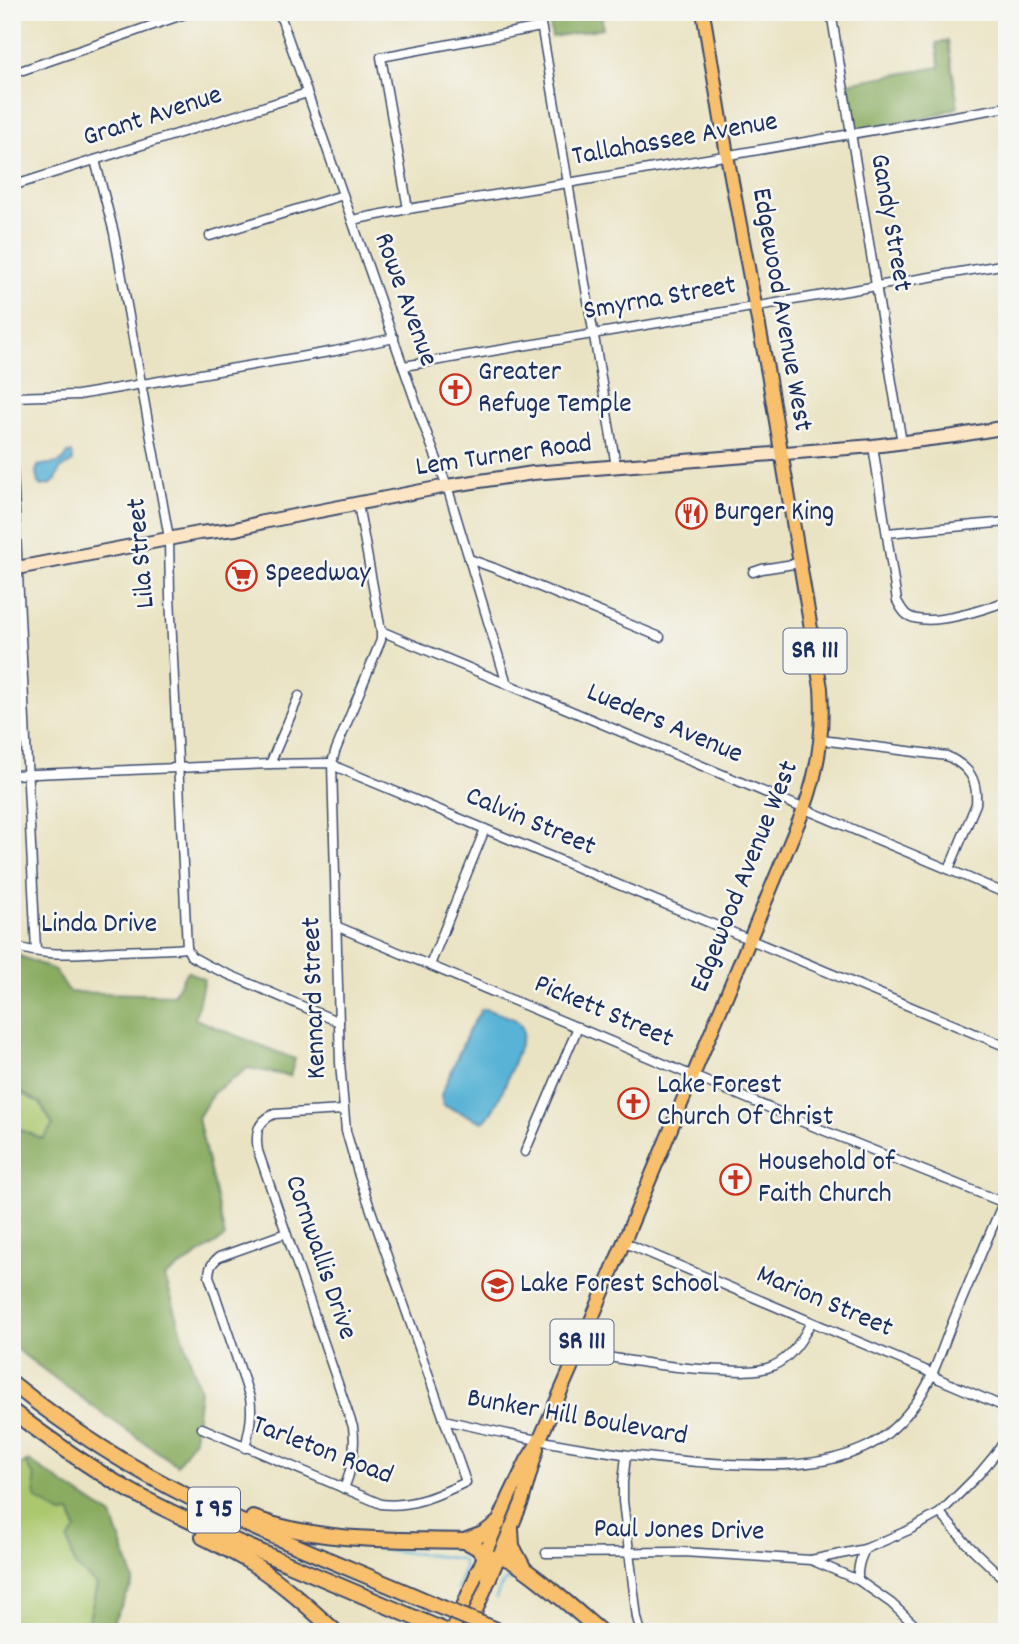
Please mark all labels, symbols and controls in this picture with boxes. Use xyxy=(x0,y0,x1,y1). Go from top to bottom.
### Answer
street label: Grant Avenue xyxy=(78,77,228,159)
street label: Tallahassee Avenue xyxy=(569,103,781,179)
street label: Gandy Street xyxy=(857,151,921,295)
street label: Edgewood Avenue West xyxy=(739,185,821,435)
street label: Rowe Avenue xyxy=(361,228,447,372)
street label: Smyrna Street xyxy=(581,267,739,333)
place label: Greater Refuge Temple xyxy=(478,354,632,426)
church icon: Greater Refuge Temple xyxy=(438,373,472,407)
street label: Lem Turner Road xyxy=(413,425,595,489)
place label: Burger King xyxy=(714,494,834,534)
street label: Lila Street xyxy=(118,496,168,610)
restaurant icon: Burger King xyxy=(674,497,708,531)
place label: Speedway xyxy=(265,555,371,595)
supermarket icon: Speedway xyxy=(225,558,259,592)
road number: SR 111 xyxy=(784,628,846,674)
street label: Lueders Avenue xyxy=(580,674,748,776)
street label: Edgewood Avenue West xyxy=(681,755,811,999)
street label: Calvin Street xyxy=(459,778,601,868)
street label: Linda Drive xyxy=(41,906,157,946)
street label: Kennard Street xyxy=(293,916,339,1080)
street label: Pickett Street xyxy=(527,966,679,1060)
place label: Lake Forest Church Of Christ xyxy=(657,1067,833,1139)
church icon: Lake Forest Church Of Christ xyxy=(617,1086,651,1120)
place label: Household of Faith Church xyxy=(758,1144,896,1216)
church icon: Household of Faith Church xyxy=(718,1163,752,1197)
street label: Cornwallis Drive xyxy=(272,1170,366,1346)
street label: Marion Street xyxy=(749,1256,899,1350)
place label: Lake Forest School xyxy=(520,1266,719,1306)
school or university icon: Lake Forest School xyxy=(480,1269,514,1303)
road number: SR 111 xyxy=(550,1320,614,1364)
street label: Bunker Hill Boulevard xyxy=(464,1380,690,1458)
street label: Tarleton Road xyxy=(246,1407,398,1497)
road number: I 95 xyxy=(188,1488,240,1532)
street label: Paul Jones Drive xyxy=(593,1511,765,1553)

